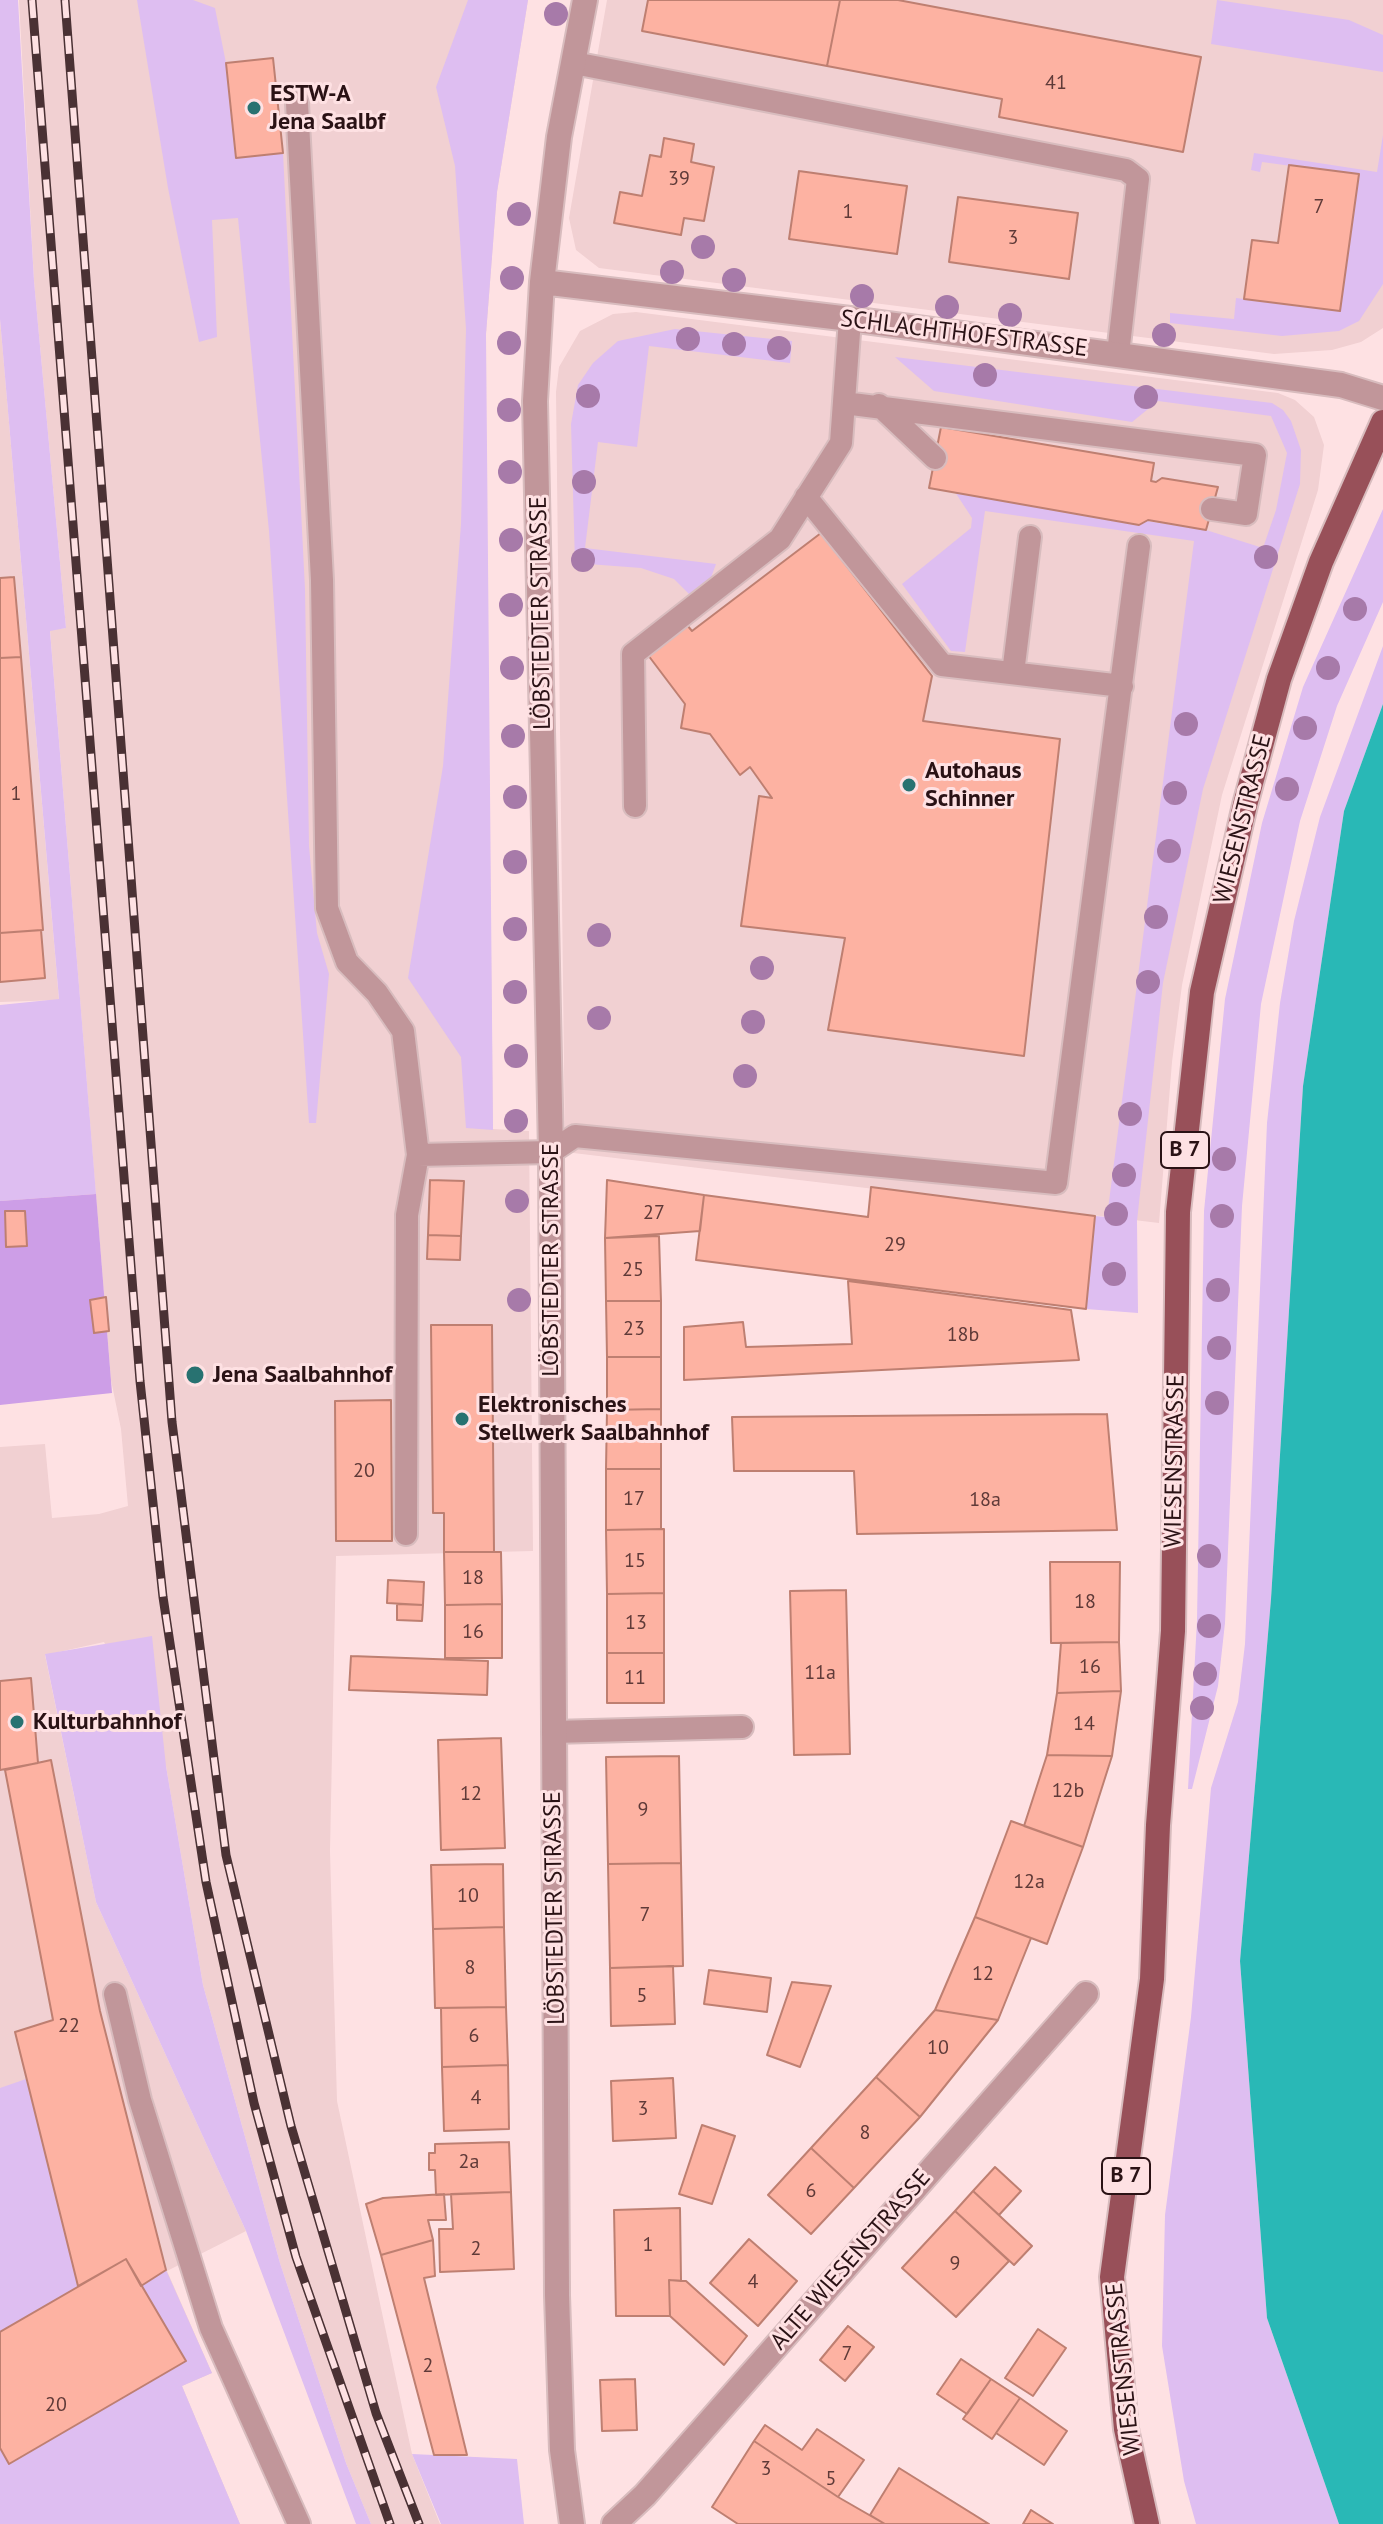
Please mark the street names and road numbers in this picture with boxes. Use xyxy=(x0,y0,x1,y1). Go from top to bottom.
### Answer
street label: SCHLACHTHOFSTRASSE xyxy=(839,305,1089,363)
street label: LÖBSTEDTER STRASSE xyxy=(525,496,557,730)
street label: WIESENSTRASSE xyxy=(1208,731,1278,907)
road number: B 7 xyxy=(1161,1132,1209,1168)
street label: LÖBSTEDTER STRASSE xyxy=(537,1143,565,1377)
street label: WIESENSTRASSE xyxy=(1159,1374,1191,1548)
street label: LÖBSTEDTER STRASSE xyxy=(539,1791,571,2025)
road number: B 7 xyxy=(1102,2158,1150,2194)
street label: ALTE WIESENSTRASSE xyxy=(765,2164,937,2356)
street label: WIESENSTRASSE xyxy=(1101,2281,1147,2457)

